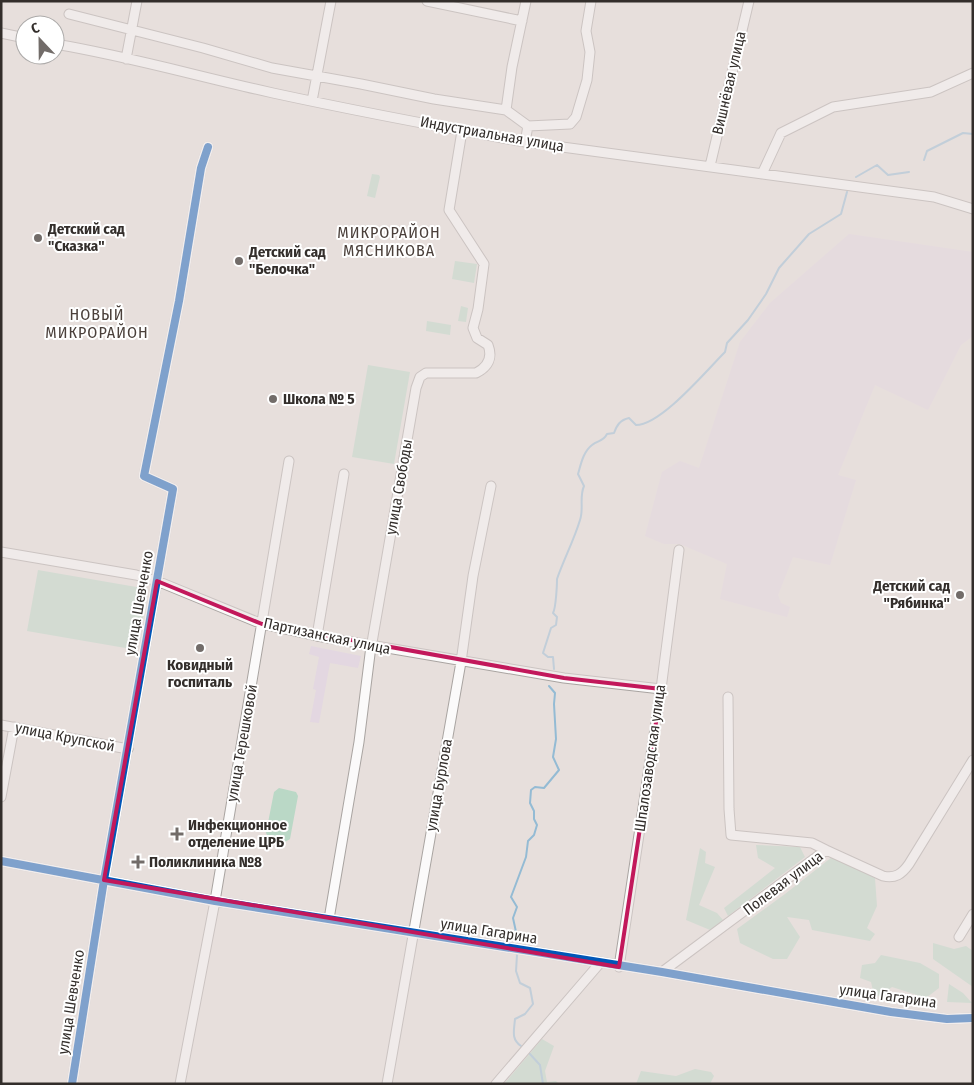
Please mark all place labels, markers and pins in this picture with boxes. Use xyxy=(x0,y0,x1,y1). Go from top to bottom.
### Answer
place label: Детский сад "Сказка" xyxy=(47,220,125,255)
marker: Детский сад "Сказка" xyxy=(32,232,44,244)
place label: Детский сад "Белочка" xyxy=(248,243,326,278)
marker: Детский сад "Белочка" xyxy=(233,255,245,267)
place label: Школа № 5 xyxy=(283,390,355,408)
marker: Школа № 5 xyxy=(267,393,279,405)
place label: Детский сад "Рябинка" xyxy=(872,577,950,612)
marker: Детский сад "Рябинка" xyxy=(954,589,966,601)
marker: Ковидный госпиталь xyxy=(194,642,206,654)
place label: Ковидный госпиталь xyxy=(167,656,233,691)
place label: Инфекционное отделение ЦРБ xyxy=(188,816,288,851)
marker: Инфекционное отделение ЦРБ xyxy=(170,827,184,841)
place label: Поликлиника №8 xyxy=(149,853,262,871)
marker: Поликлиника №8 xyxy=(131,855,145,869)

